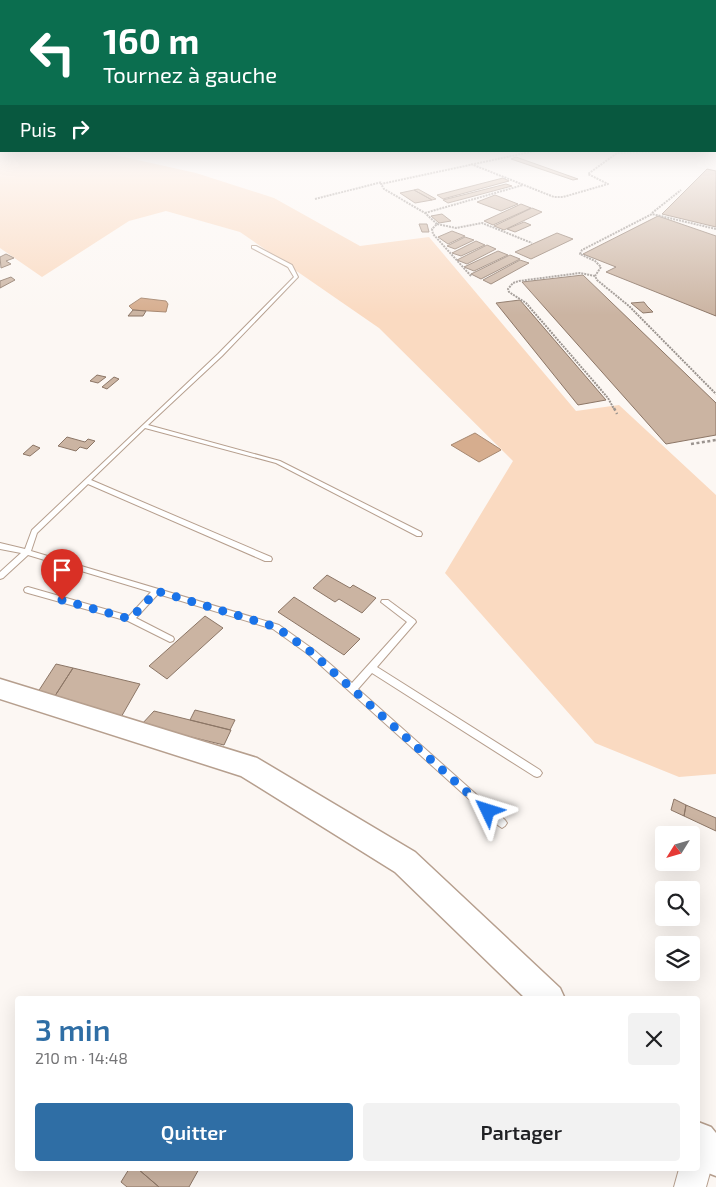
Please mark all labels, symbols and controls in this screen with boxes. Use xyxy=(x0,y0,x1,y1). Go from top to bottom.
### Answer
text: 160 m xyxy=(103,19,199,61)
icon: left xyxy=(20,20,85,85)
text: Tournez à gauche xyxy=(103,61,277,87)
icon: right xyxy=(66,115,94,143)
text: Puis xyxy=(20,118,56,141)
pin xyxy=(41,549,83,600)
icon: arrive xyxy=(48,556,76,584)
position arrow xyxy=(461,784,513,836)
north arrow xyxy=(655,826,700,871)
map controls xyxy=(655,826,700,981)
button: search xyxy=(655,881,700,926)
button: layers xyxy=(655,936,700,981)
text: 3 min xyxy=(35,1011,111,1047)
button: close xyxy=(628,1013,680,1065)
text: 210 m · 14:48 xyxy=(35,1048,128,1067)
button: Quitter xyxy=(35,1103,353,1161)
button: Partager xyxy=(363,1103,680,1161)

